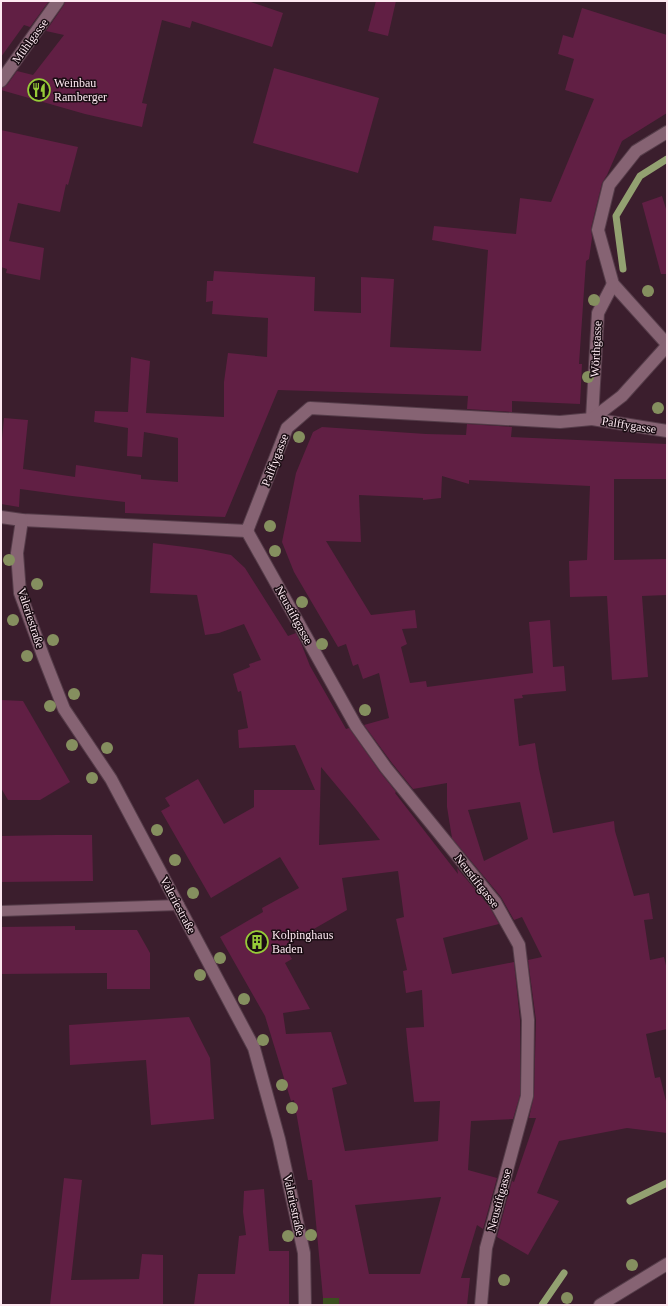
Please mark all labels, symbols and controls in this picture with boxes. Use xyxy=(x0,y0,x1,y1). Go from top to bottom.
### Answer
street label: Mühlgasse xyxy=(9,16,51,66)
place label: Weinbau Ramberger xyxy=(54,76,107,104)
restaurant icon: Weinbau Ramberger xyxy=(26,77,52,103)
street label: Wörthgasse xyxy=(588,320,604,378)
street label: Palffygasse xyxy=(601,414,657,436)
street label: Palffygasse xyxy=(259,432,291,488)
street label: Neustiftgasse xyxy=(272,583,316,647)
street label: Valeriestraße xyxy=(15,586,47,650)
street label: Neustiftgasse xyxy=(452,851,502,911)
street label: Valeriestraße xyxy=(157,874,199,936)
place label: Kolpinghaus Baden xyxy=(272,928,334,956)
building icon: Kolpinghaus Baden xyxy=(244,929,270,955)
street label: Neustiftgasse xyxy=(484,1167,514,1233)
street label: Valeriestraße xyxy=(281,1173,307,1237)

